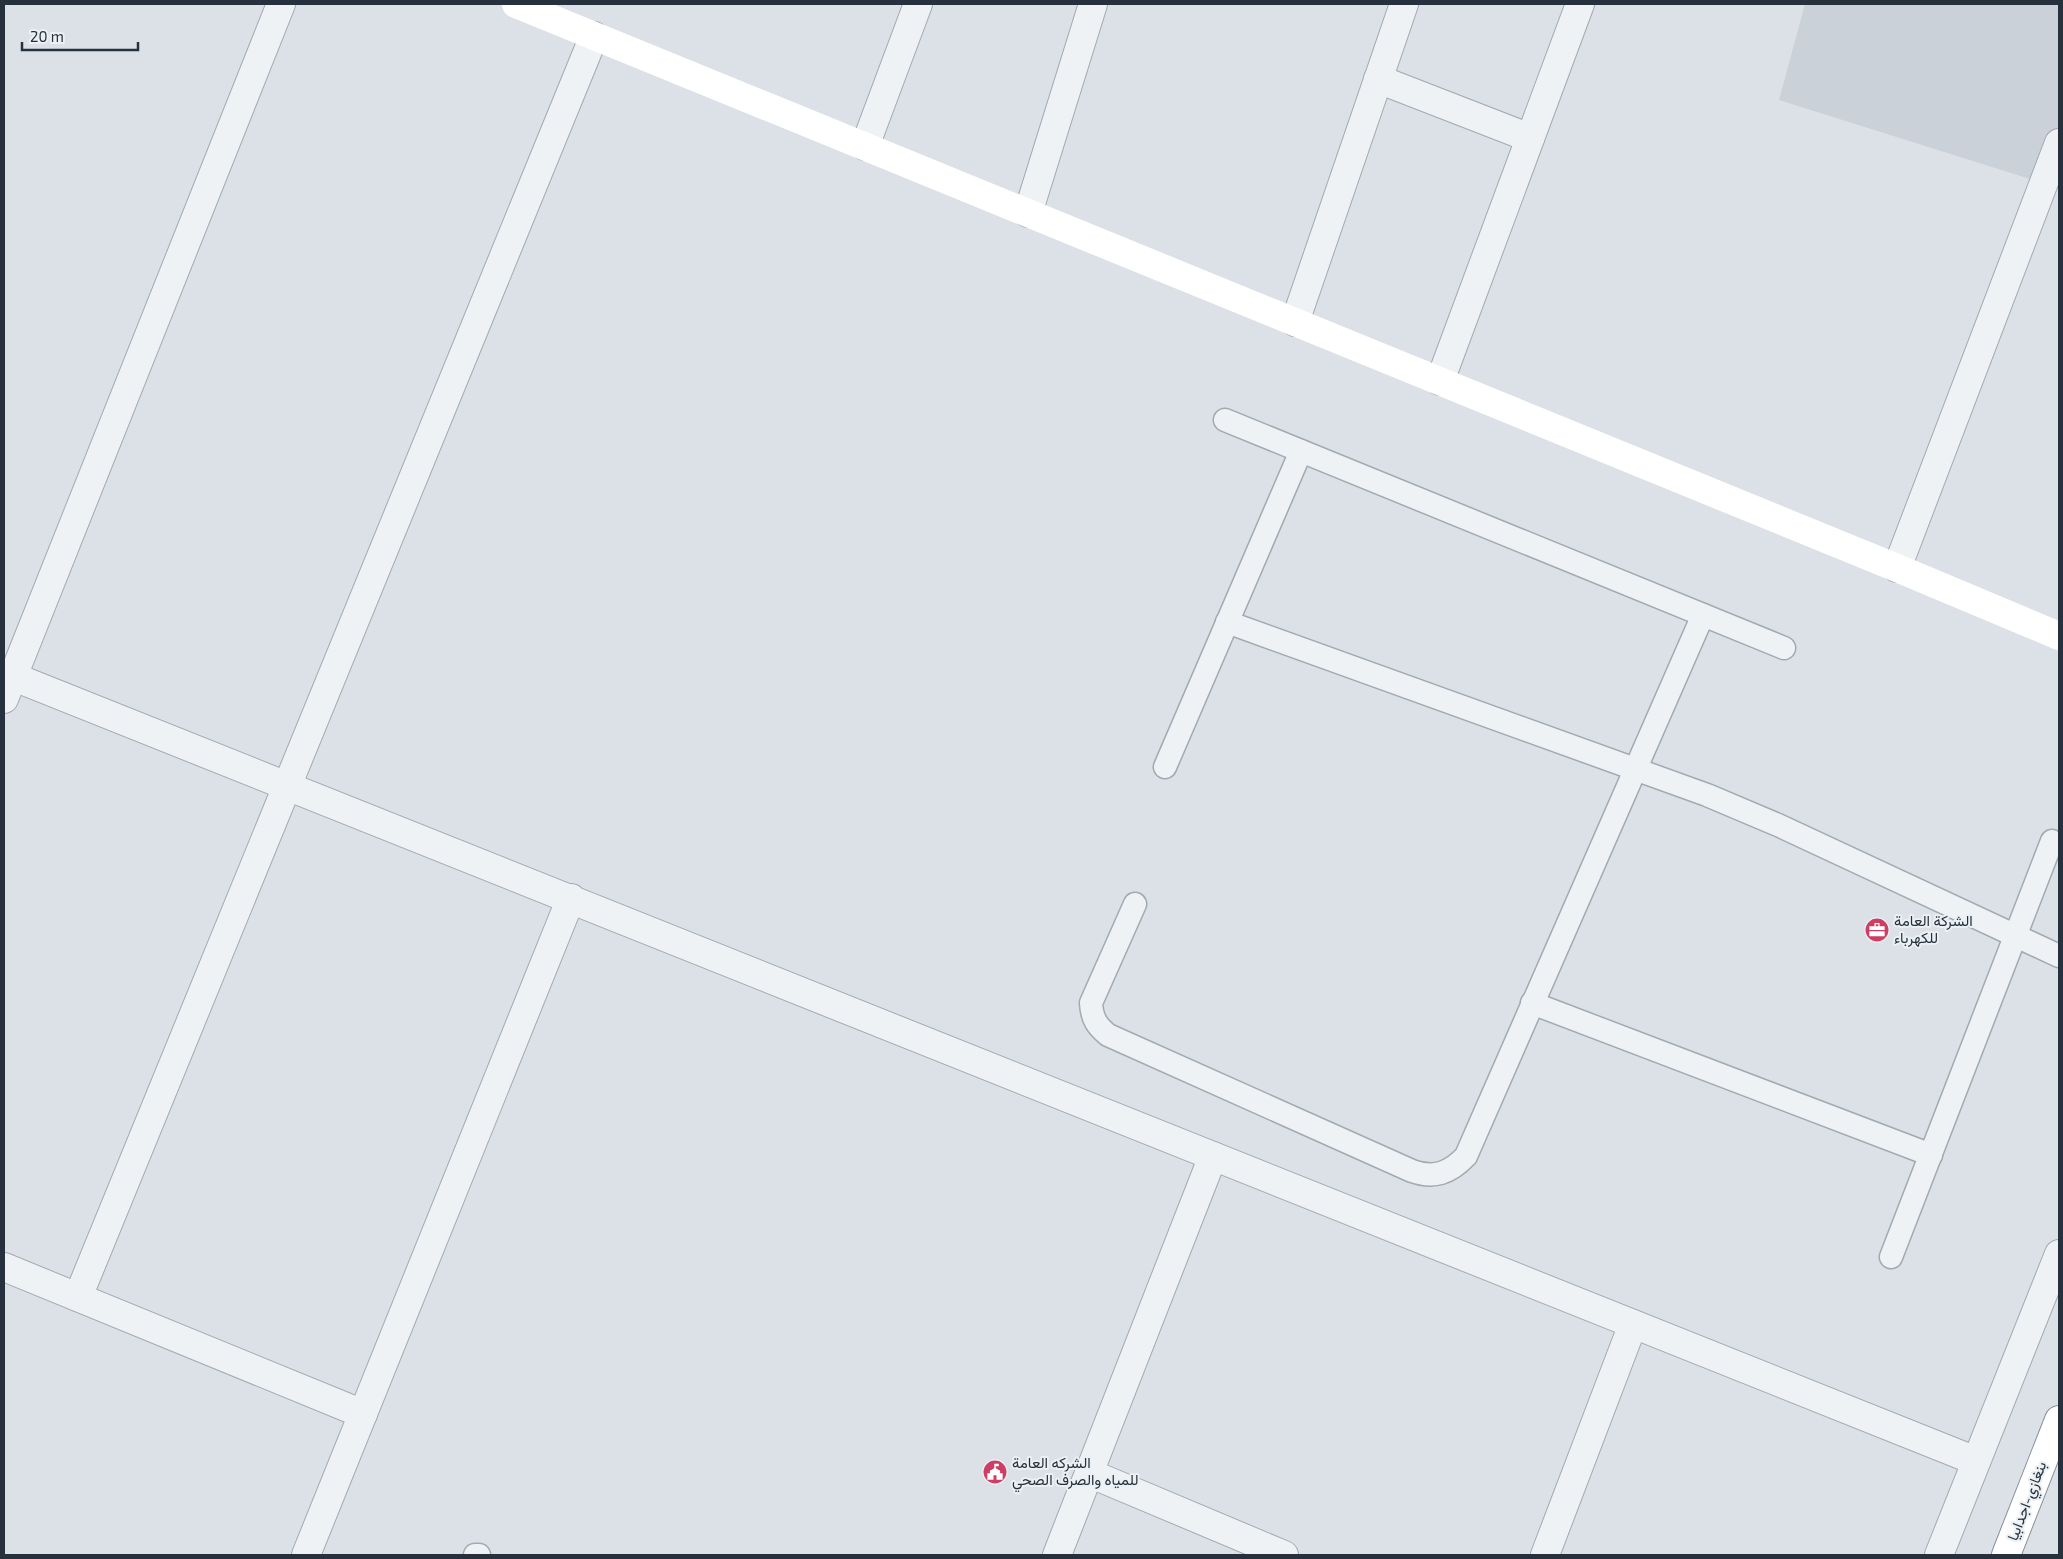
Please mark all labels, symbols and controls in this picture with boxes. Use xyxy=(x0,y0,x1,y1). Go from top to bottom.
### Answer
scale bar xyxy=(22,20,139,52)
text: 20 m xyxy=(30,27,64,45)
place label: الشركة العامة للكهرباء xyxy=(1894,911,1973,947)
office icon: الشركة العامة للكهرباء xyxy=(1864,917,1890,943)
place label: الشركه العامة للمياه والصرف الصحي xyxy=(1012,1453,1139,1493)
public building icon: الشركه العامة للمياه والصرف الصحي xyxy=(982,1459,1008,1485)
street label: بنغازي-اجدابيا xyxy=(2003,1459,2054,1545)

